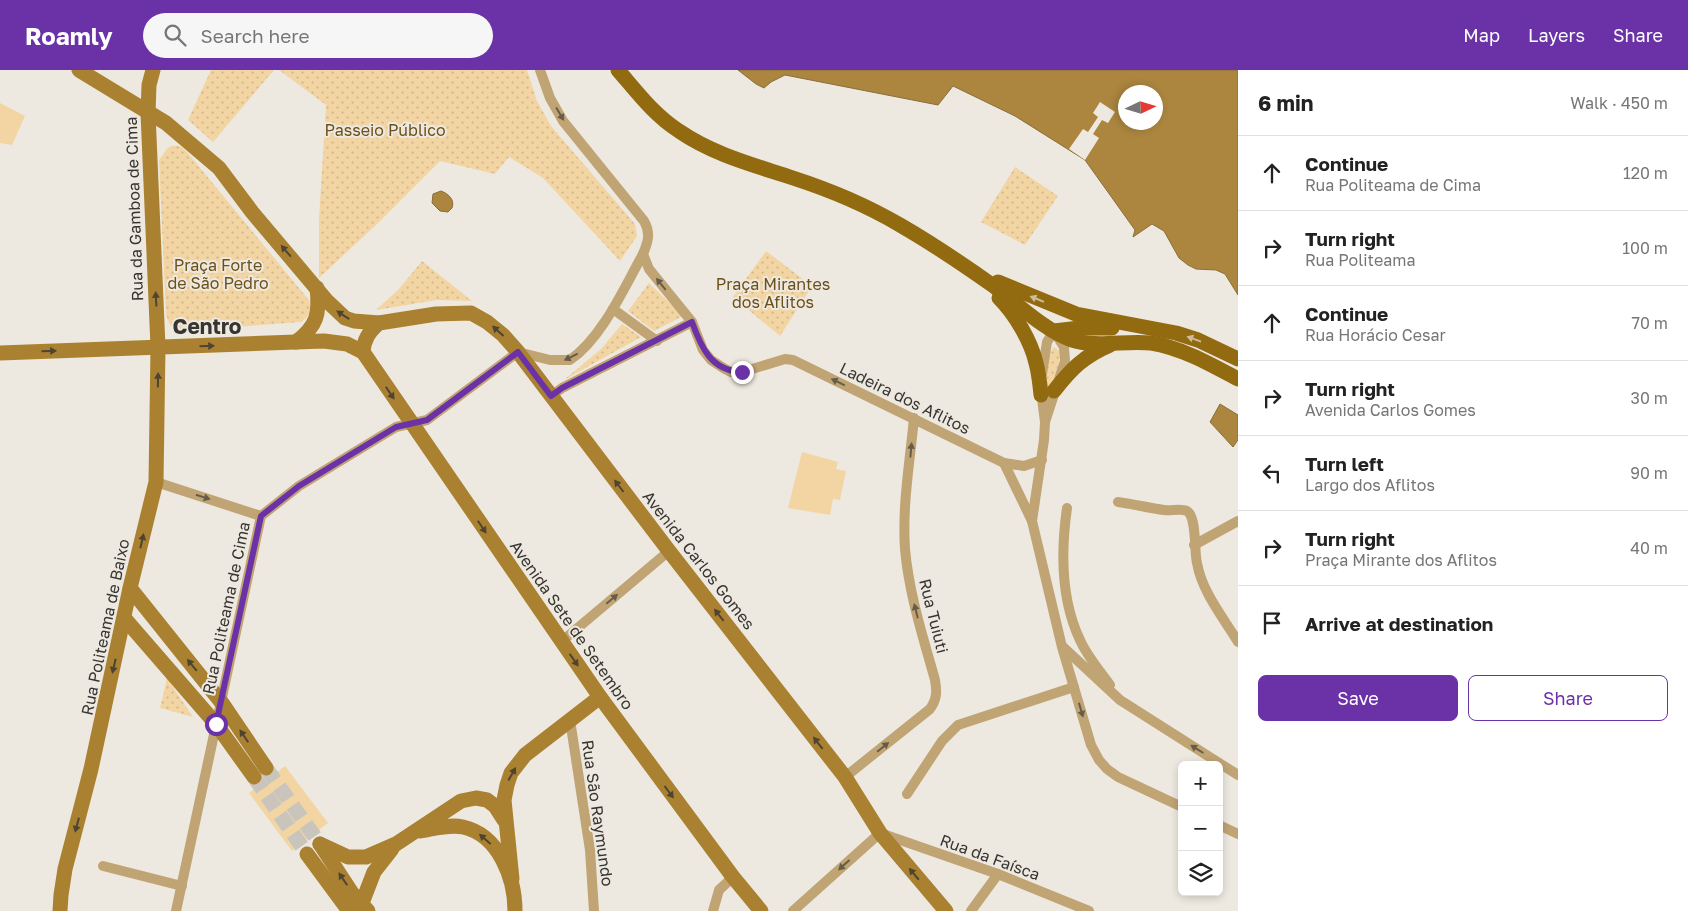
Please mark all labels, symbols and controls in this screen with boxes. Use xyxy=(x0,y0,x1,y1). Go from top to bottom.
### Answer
search box xyxy=(143,13,493,58)
text: Roamly xyxy=(25,21,113,50)
icon: search xyxy=(161,21,189,49)
text: Search here xyxy=(201,24,309,47)
text: Map xyxy=(1463,24,1500,46)
text: Layers xyxy=(1528,24,1585,46)
text: Share xyxy=(1613,24,1663,46)
north arrow xyxy=(1118,85,1163,130)
text: 6 min xyxy=(1258,90,1313,116)
text: Walk · 450 m xyxy=(1570,93,1668,113)
one-way arrow xyxy=(555,108,564,121)
street label: Rua da Gamboa de Cima xyxy=(121,116,147,302)
park label: Passeio Público xyxy=(324,120,446,140)
text: Continue xyxy=(1305,152,1388,175)
icon: ahead xyxy=(1258,159,1286,187)
text: 120 m xyxy=(1623,163,1668,183)
text: Rua Politeama de Cima xyxy=(1305,175,1481,195)
text: Turn right xyxy=(1305,227,1395,250)
icon: right xyxy=(1258,234,1286,262)
text: 100 m xyxy=(1622,238,1668,258)
one-way arrow xyxy=(280,245,291,258)
text: Rua Politeama xyxy=(1305,250,1416,270)
park label: Praça Forte de São Pedro xyxy=(167,255,269,293)
park label: Praça Mirantes dos Aflitos xyxy=(716,274,830,312)
one-way arrow xyxy=(655,278,666,291)
one-way arrow xyxy=(151,290,159,306)
one-way arrow xyxy=(1030,294,1044,302)
text: Continue xyxy=(1305,302,1388,325)
icon: ahead xyxy=(1258,309,1286,337)
one-way arrow xyxy=(336,311,349,320)
district label: Centro xyxy=(173,313,241,339)
text: 70 m xyxy=(1631,313,1668,333)
one-way arrow xyxy=(492,325,504,337)
text: Rua Horácio Cesar xyxy=(1305,325,1446,345)
one-way arrow xyxy=(1186,335,1201,343)
one-way arrow xyxy=(199,341,215,349)
one-way arrow xyxy=(41,347,57,355)
one-way arrow xyxy=(564,354,578,362)
street label: Ladeira dos Aflitos xyxy=(836,358,974,438)
route end xyxy=(731,361,754,384)
one-way arrow xyxy=(154,372,162,388)
text: Turn right xyxy=(1305,377,1395,400)
one-way arrow xyxy=(831,378,845,386)
icon: right xyxy=(1258,384,1286,412)
one-way arrow xyxy=(385,386,395,399)
text: 30 m xyxy=(1631,388,1668,408)
text: Avenida Carlos Gomes xyxy=(1305,400,1476,420)
one-way arrow xyxy=(907,442,915,458)
text: Turn left xyxy=(1305,452,1384,475)
icon: left xyxy=(1258,459,1286,487)
text: 90 m xyxy=(1630,463,1668,483)
text: Largo dos Aflitos xyxy=(1305,475,1435,495)
one-way arrow xyxy=(614,480,625,493)
street label: Avenida Carlos Gomes xyxy=(639,487,759,633)
one-way arrow xyxy=(196,494,211,502)
street label: Rua Politeama de Cima xyxy=(198,520,254,696)
one-way arrow xyxy=(477,520,487,533)
text: Turn right xyxy=(1305,527,1395,550)
one-way arrow xyxy=(138,533,146,548)
icon: right xyxy=(1258,534,1286,562)
street label: Rua Politeama de Baixo xyxy=(77,537,133,717)
street label: Avenida Sete de Setembro xyxy=(506,537,638,713)
text: 40 m xyxy=(1630,538,1668,558)
text: Praça Mirante dos Aflitos xyxy=(1305,550,1497,570)
street label: Rua Tuiuti xyxy=(915,577,953,655)
one-way arrow xyxy=(606,594,618,605)
one-way arrow xyxy=(912,604,920,619)
one-way arrow xyxy=(713,609,724,622)
icon: arrive xyxy=(1258,609,1286,637)
text: Arrive at destination xyxy=(1305,612,1493,635)
one-way arrow xyxy=(569,654,579,667)
one-way arrow xyxy=(110,659,118,674)
one-way arrow xyxy=(186,659,197,672)
button: Save xyxy=(1258,675,1458,721)
button: Share xyxy=(1468,675,1668,721)
one-way arrow xyxy=(1077,703,1085,718)
route start xyxy=(205,713,228,736)
one-way arrow xyxy=(239,729,249,742)
one-way arrow xyxy=(813,737,824,750)
street label: Rua São Raymundo xyxy=(578,738,618,888)
one-way arrow xyxy=(876,741,889,752)
one-way arrow xyxy=(1190,744,1203,754)
map controls xyxy=(1178,761,1223,896)
button: + xyxy=(1178,761,1223,806)
one-way arrow xyxy=(508,767,516,782)
one-way arrow xyxy=(664,785,675,798)
button: − xyxy=(1178,806,1223,851)
one-way arrow xyxy=(72,817,80,832)
street label: Rua da Faísca xyxy=(937,830,1043,884)
one-way arrow xyxy=(478,834,491,845)
button: layers xyxy=(1178,851,1223,896)
one-way arrow xyxy=(839,859,851,871)
one-way arrow xyxy=(909,867,920,880)
one-way arrow xyxy=(338,872,348,885)

